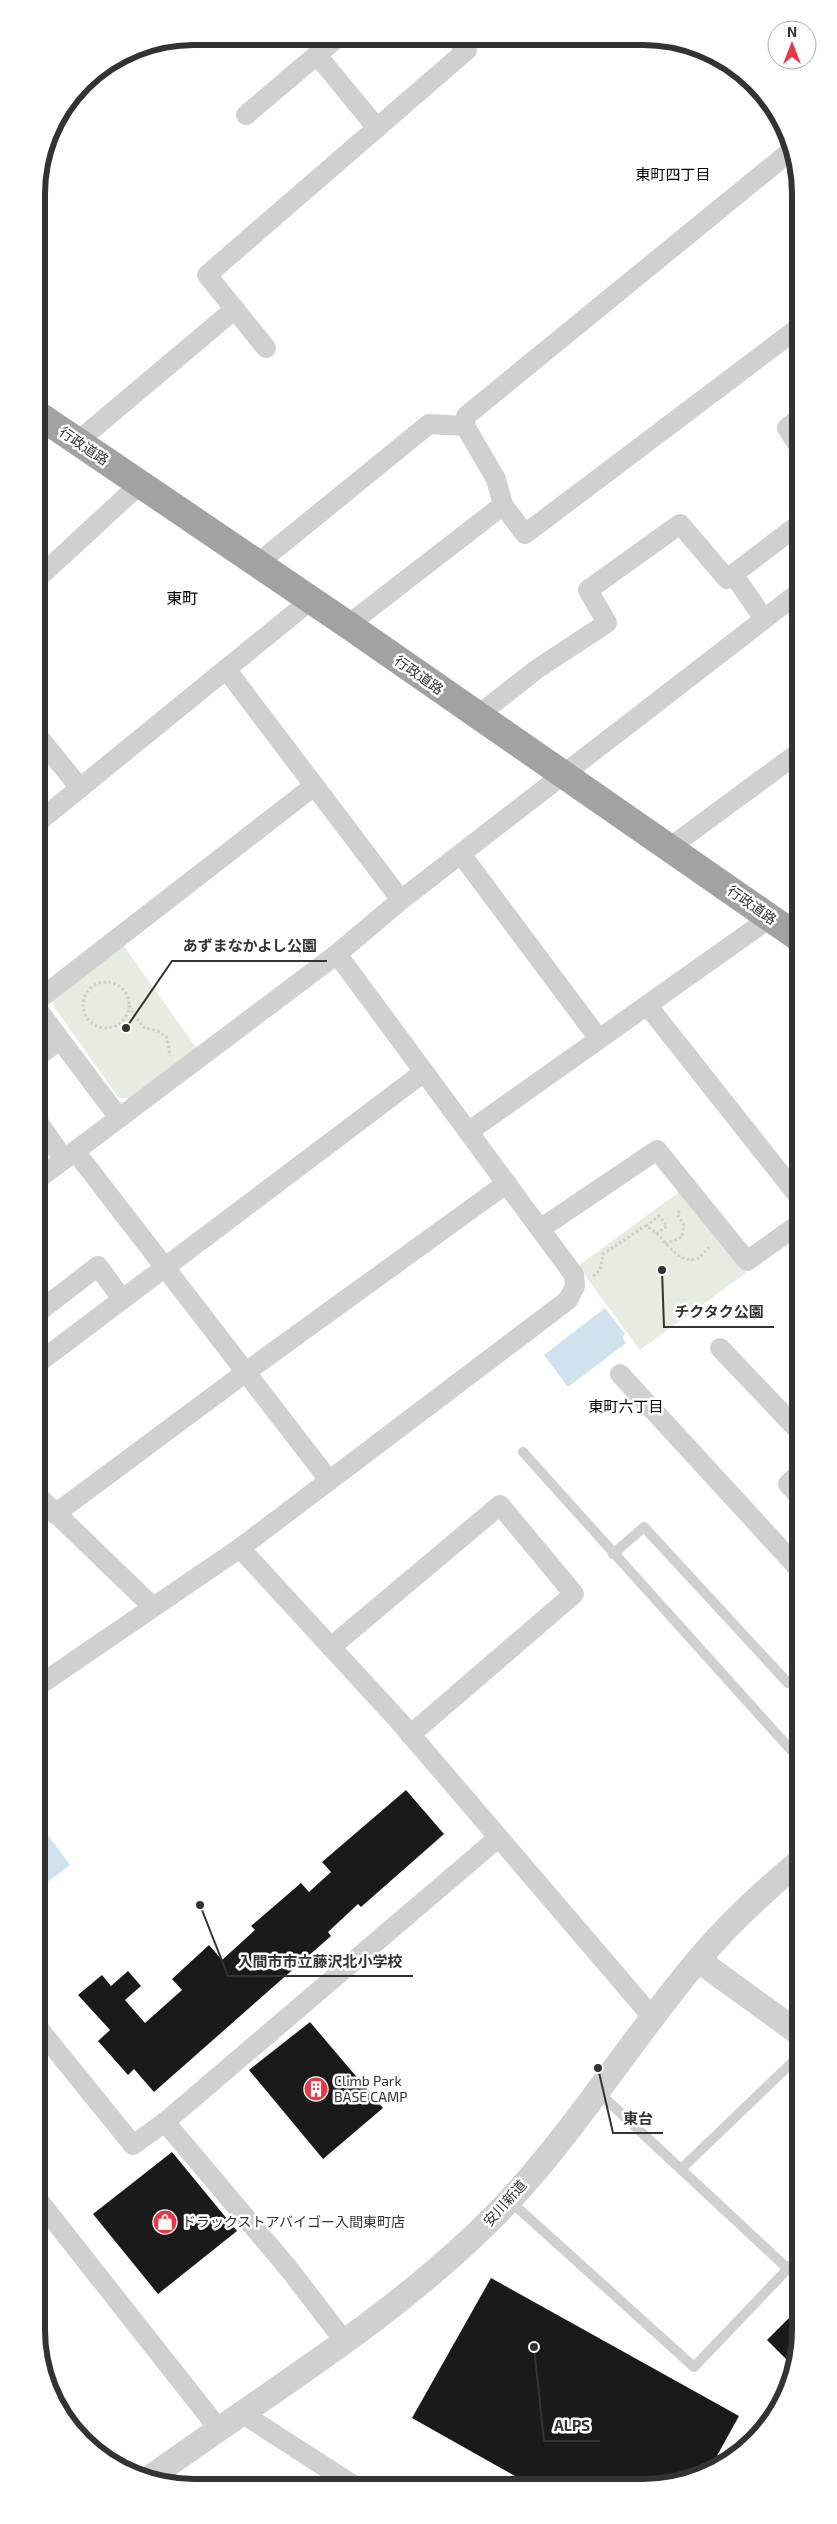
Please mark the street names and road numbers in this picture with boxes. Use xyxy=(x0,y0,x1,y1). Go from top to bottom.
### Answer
street label: 行政道路 xyxy=(56,423,112,468)
street label: 行政道路 xyxy=(391,652,447,698)
street label: 行政道路 xyxy=(724,882,780,928)
street label: 安川新道 xyxy=(480,2176,530,2229)

